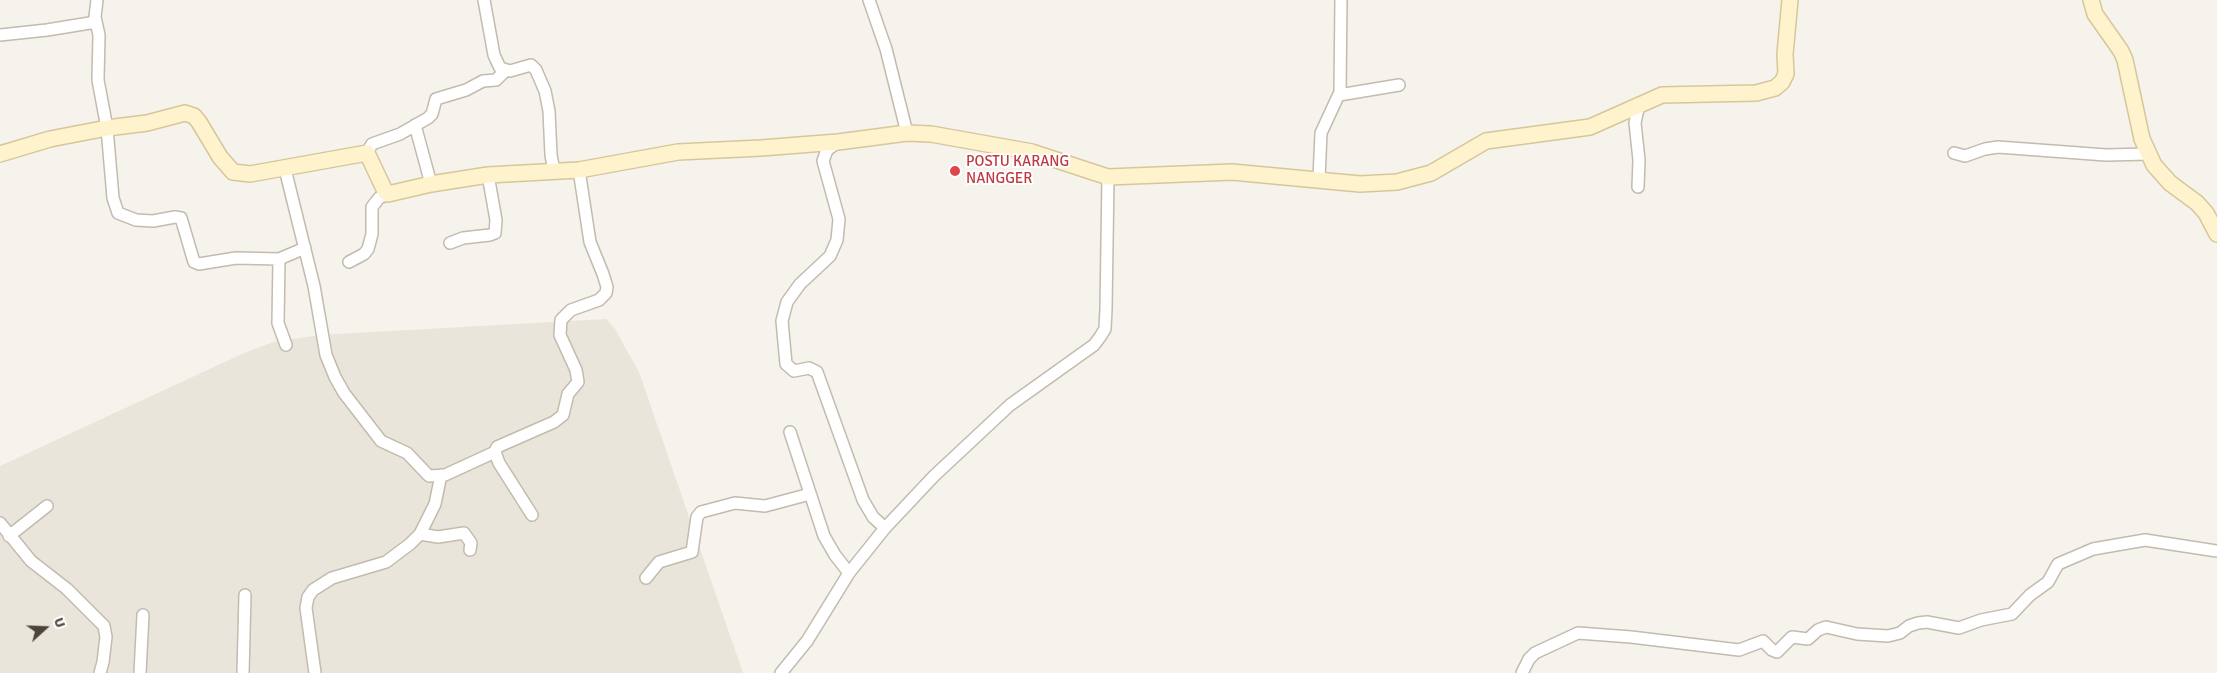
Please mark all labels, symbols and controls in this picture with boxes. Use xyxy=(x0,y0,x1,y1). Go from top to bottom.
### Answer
place label: POSTU KARANG NANGGER xyxy=(966,153,1069,188)
marker: POSTU KARANG NANGGER xyxy=(948,164,962,178)
north arrow xyxy=(20,603,70,653)
text: U xyxy=(50,615,69,630)

